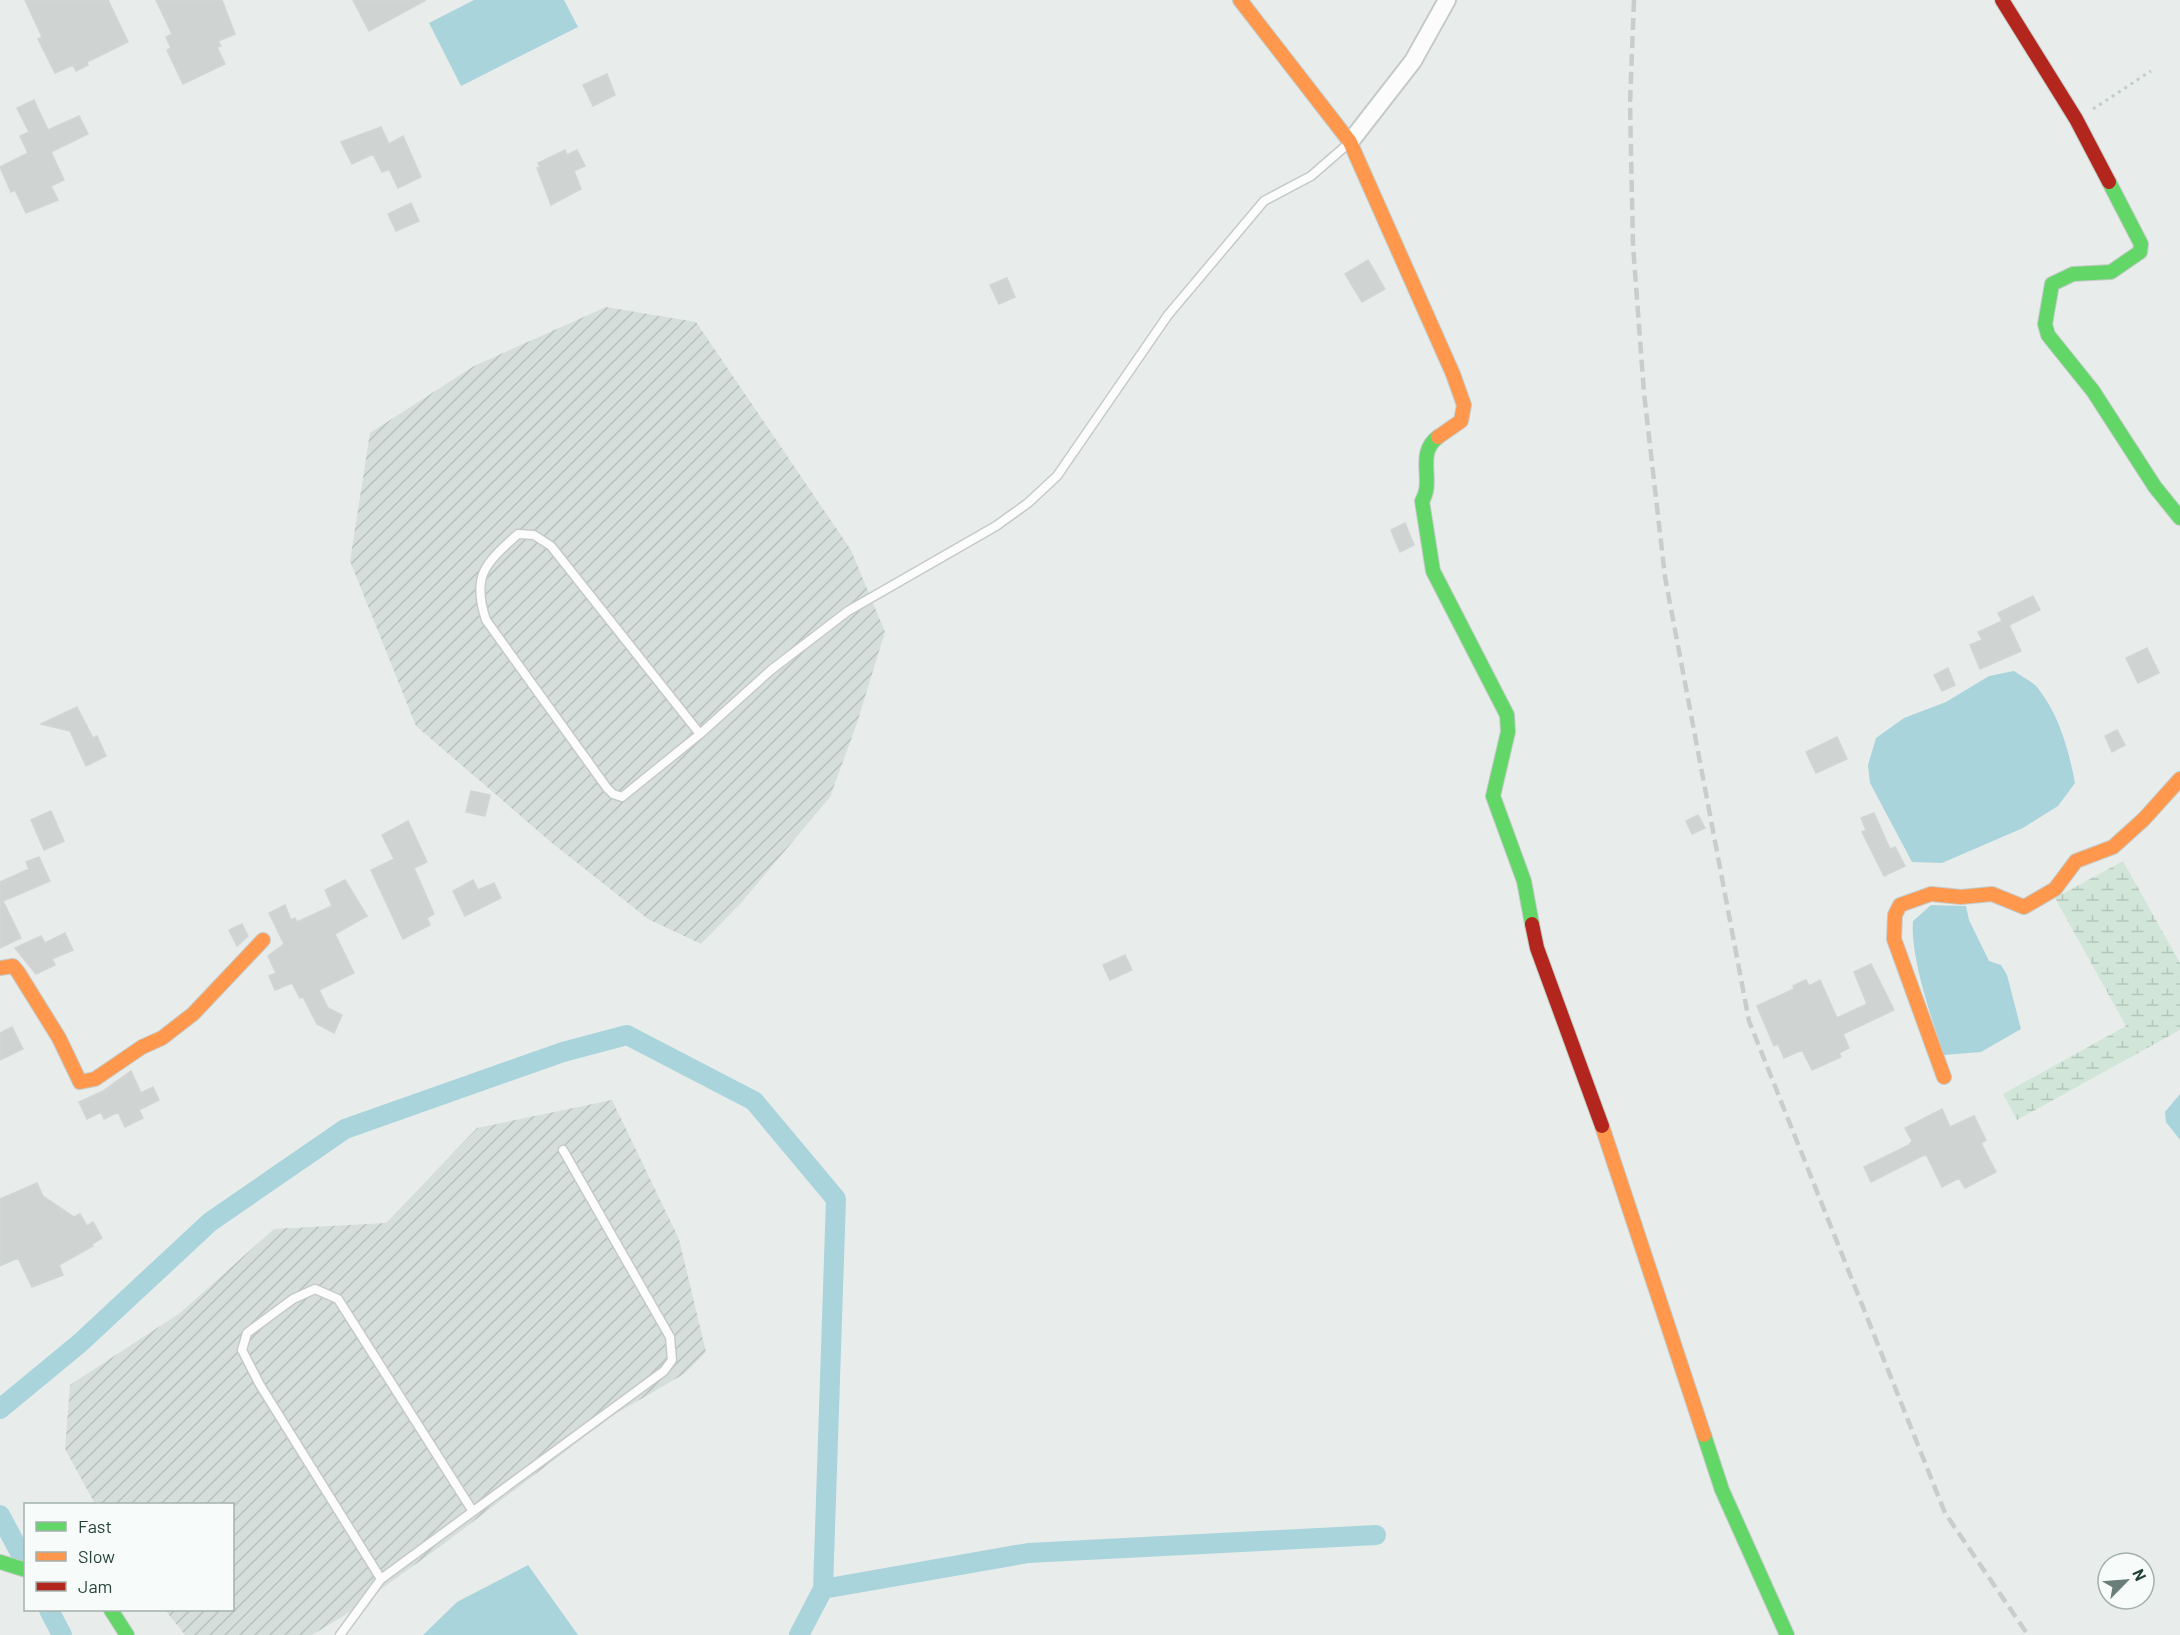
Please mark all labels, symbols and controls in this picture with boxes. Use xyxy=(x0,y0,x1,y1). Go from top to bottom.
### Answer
legend xyxy=(24,1503,234,1611)
text: Fast xyxy=(78,1515,112,1537)
text: Slow xyxy=(78,1545,115,1567)
north arrow xyxy=(2096,1551,2156,1611)
text: N xyxy=(2129,1566,2151,1583)
text: Jam xyxy=(78,1575,112,1597)

